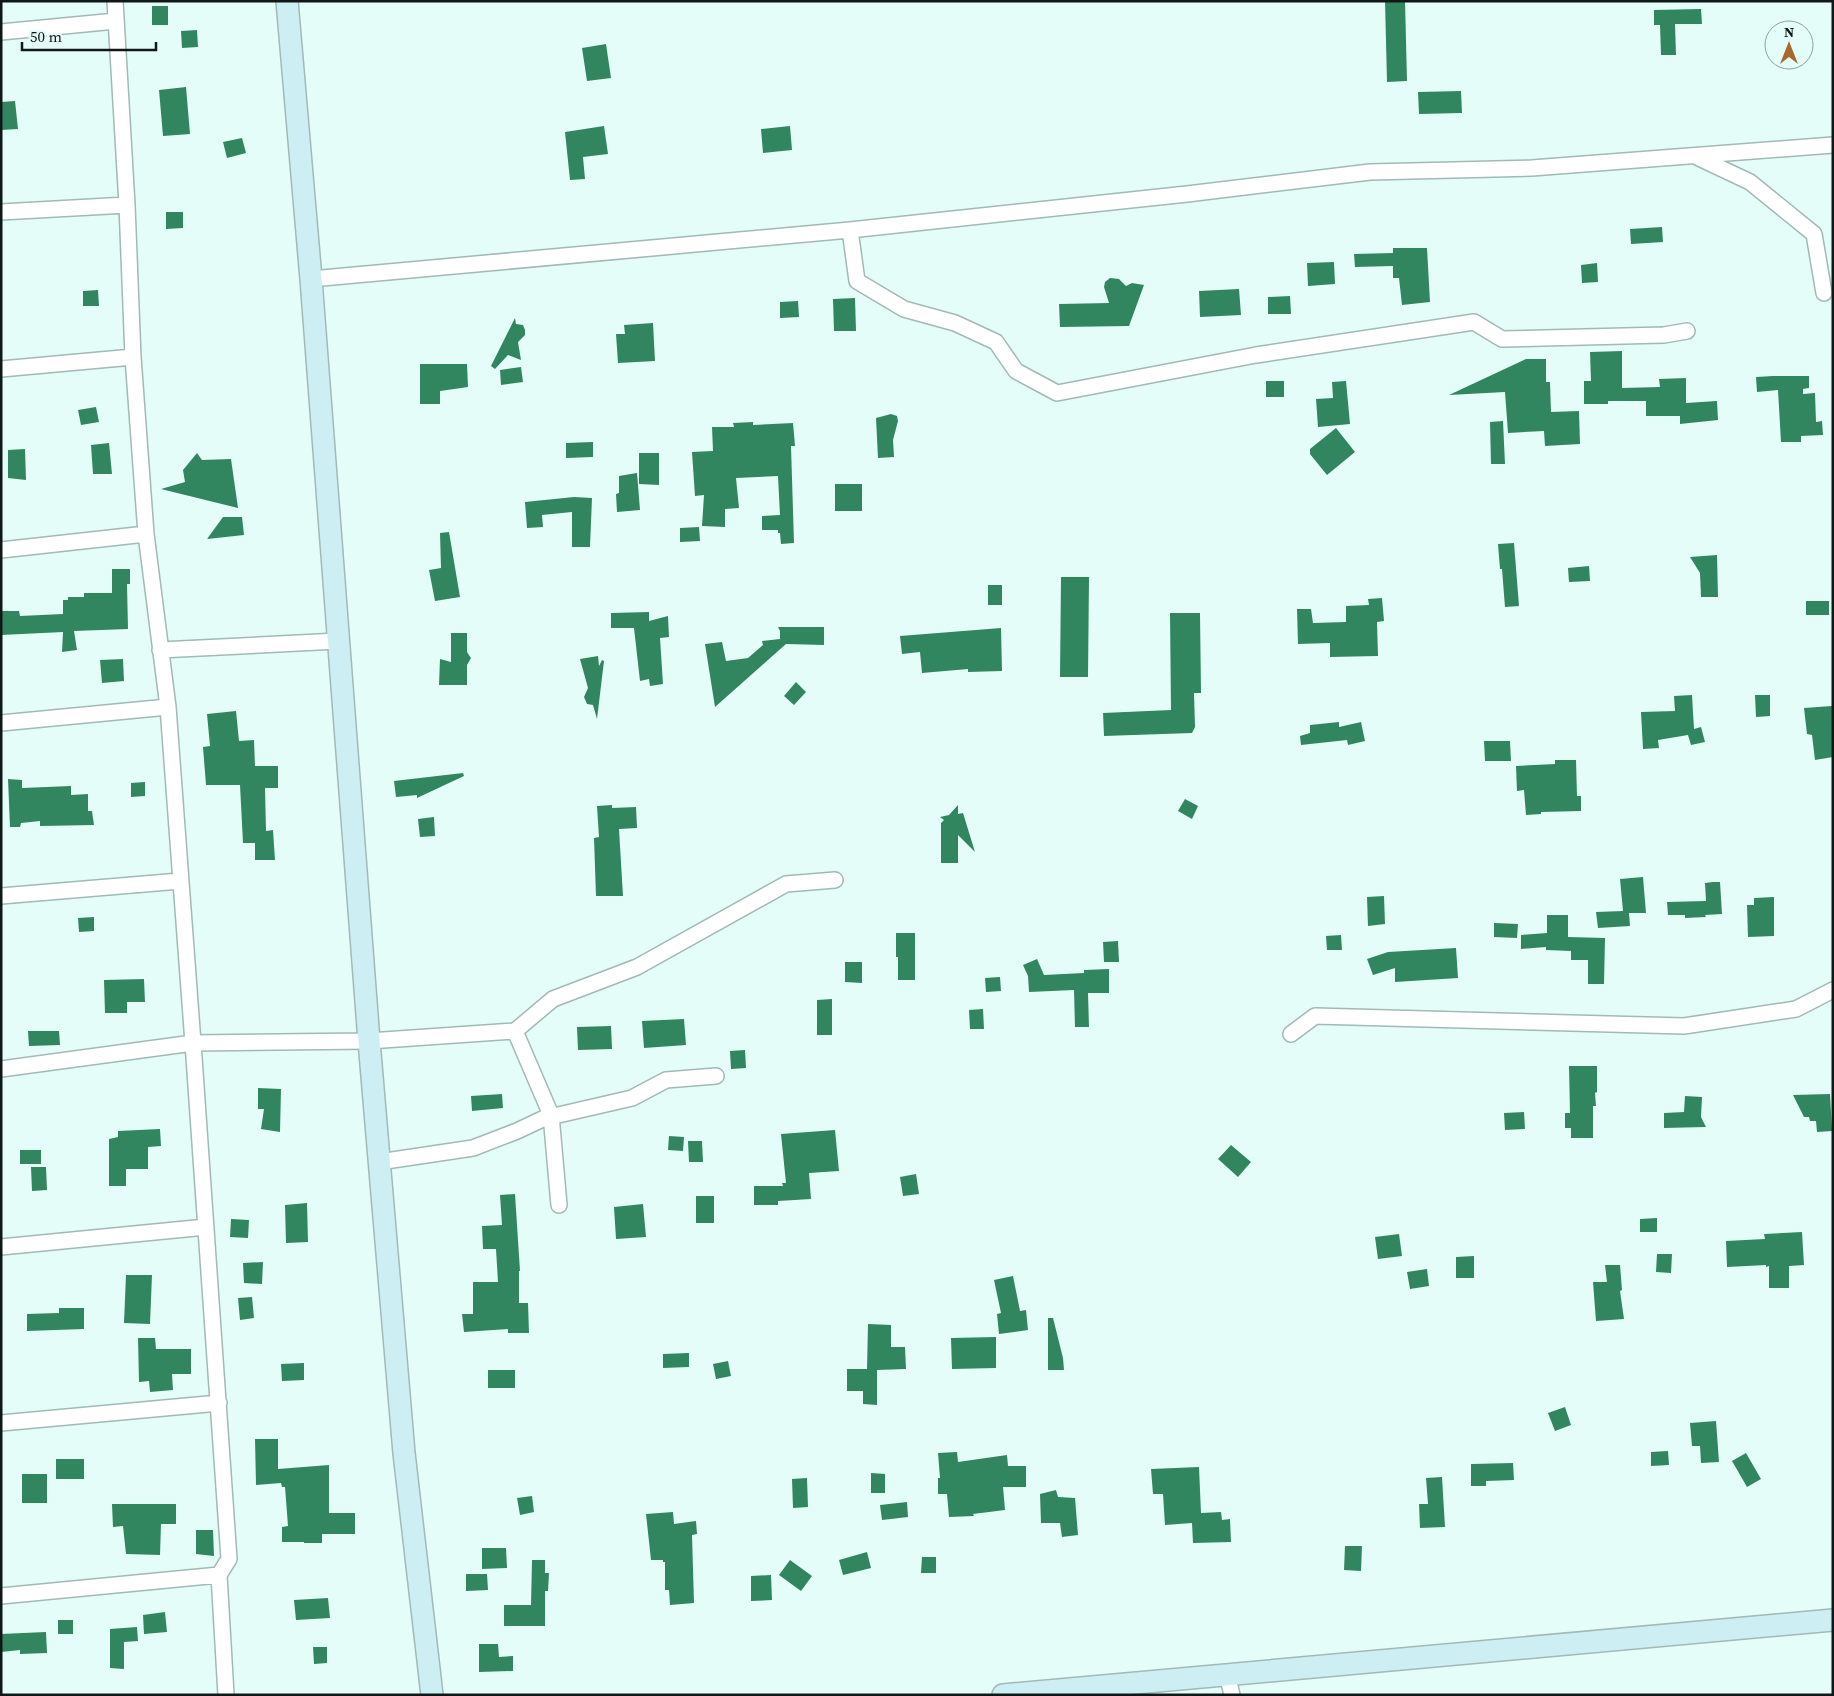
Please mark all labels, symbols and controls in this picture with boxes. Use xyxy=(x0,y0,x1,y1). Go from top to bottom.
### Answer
scale bar xyxy=(22,20,156,52)
north arrow xyxy=(1764,20,1814,70)
text: N xyxy=(1784,22,1794,42)
text: 50 m xyxy=(30,26,62,47)

